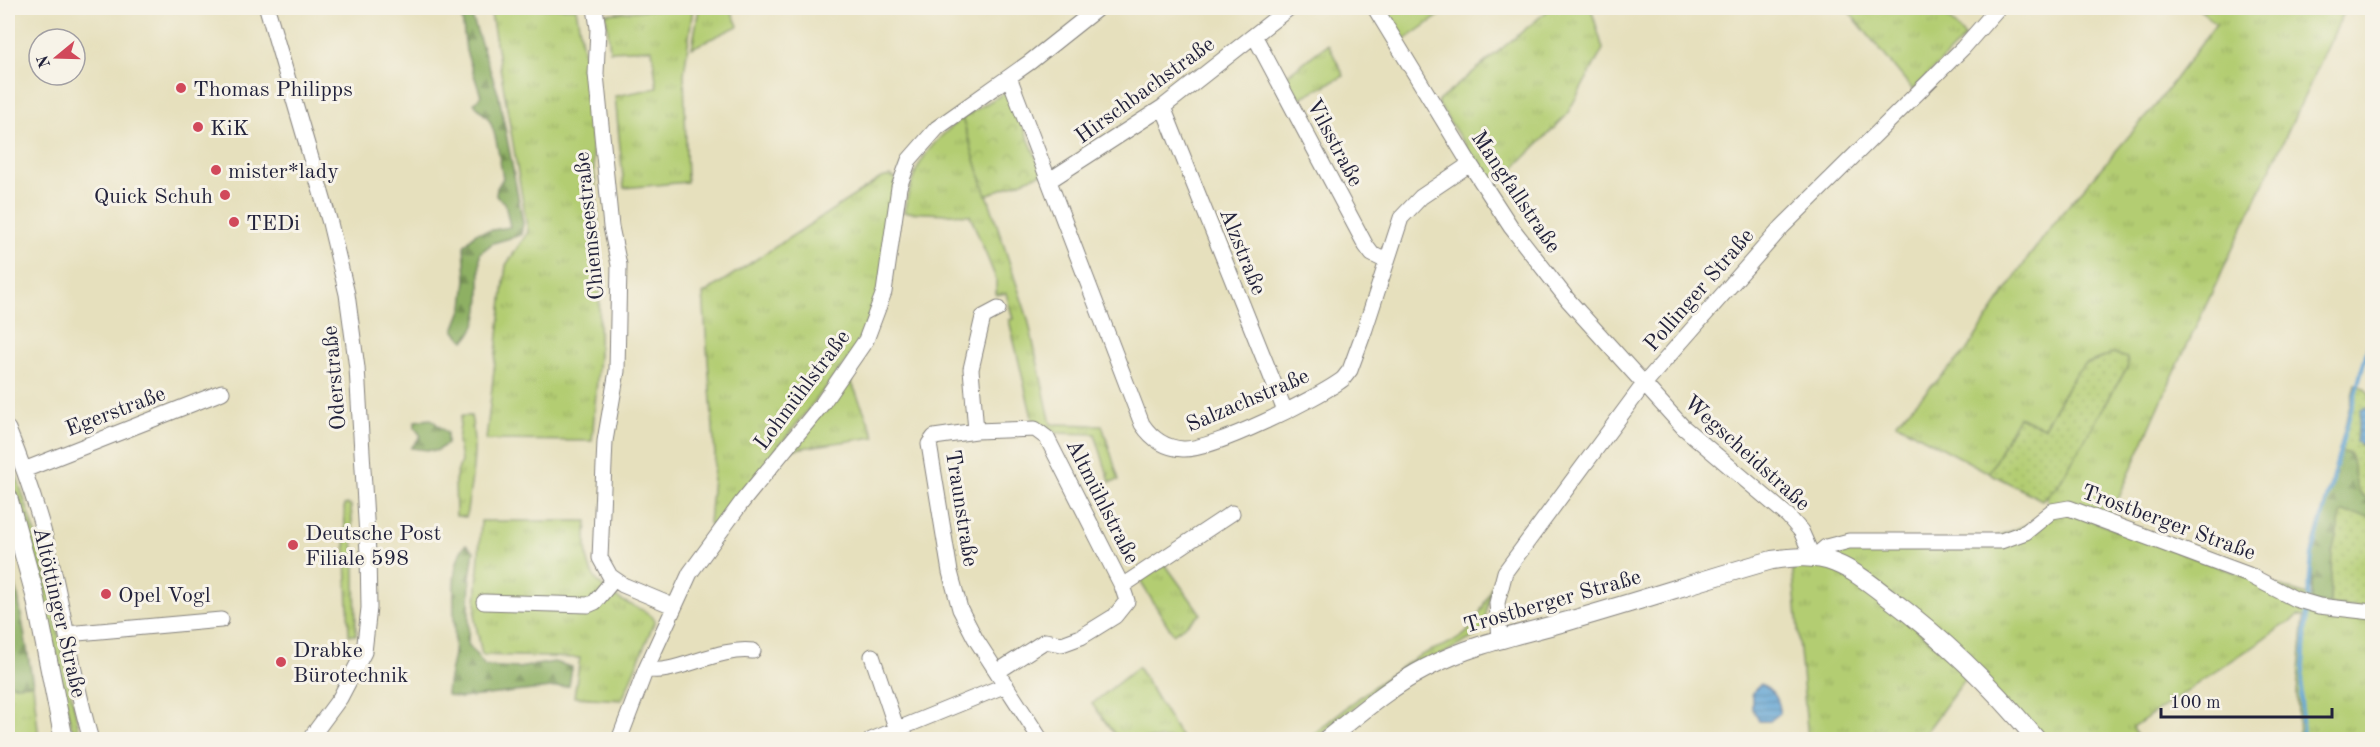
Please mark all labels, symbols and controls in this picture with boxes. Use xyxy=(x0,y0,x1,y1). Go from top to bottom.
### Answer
north arrow xyxy=(27,27,87,87)
street label: Hirschbachstraße xyxy=(1072,33,1219,148)
text: N xyxy=(35,52,54,70)
place label: Thomas Philipps xyxy=(193,79,353,101)
marker: Thomas Philipps xyxy=(174,81,188,95)
street label: Vilsstraße xyxy=(1302,95,1367,191)
place label: KiK xyxy=(210,118,249,140)
marker: KiK xyxy=(191,120,205,134)
street label: Mangfallstraße xyxy=(1467,127,1564,257)
street label: Chiemseestraße xyxy=(571,151,609,301)
place label: mister*lady xyxy=(228,161,339,183)
marker: mister*lady xyxy=(209,163,223,177)
place label: Quick Schuh xyxy=(94,186,213,208)
marker: Quick Schuh xyxy=(218,188,232,202)
street label: Alzstraße xyxy=(1215,205,1269,298)
place label: TEDi xyxy=(246,213,300,235)
marker: TEDi xyxy=(227,215,241,229)
street label: Pollinger Straße xyxy=(1641,225,1759,356)
street label: Oderstraße xyxy=(319,325,351,431)
street label: Lohmühlstraße xyxy=(751,326,855,454)
street label: Salzachstraße xyxy=(1183,365,1313,437)
street label: Egerstraße xyxy=(63,383,169,441)
street label: Wegscheidstraße xyxy=(1680,391,1814,515)
street label: Altmühlstraße xyxy=(1061,436,1143,568)
street label: Traunstraße xyxy=(941,448,981,568)
street label: Trostberger Straße xyxy=(2078,481,2258,565)
place label: Deutsche Post Filiale 598 xyxy=(305,523,441,570)
street label: Altöttinger Straße xyxy=(29,525,89,700)
marker: Deutsche Post Filiale 598 xyxy=(286,538,300,552)
street label: Trostberger Straße xyxy=(1461,566,1644,638)
place label: Opel Vogl xyxy=(118,585,211,607)
marker: Opel Vogl xyxy=(99,587,113,601)
place label: Drabke Bürotechnik xyxy=(293,640,409,687)
marker: Drabke Bürotechnik xyxy=(274,655,288,669)
scale bar xyxy=(2161,681,2332,719)
text: 100 m xyxy=(2170,694,2221,712)

